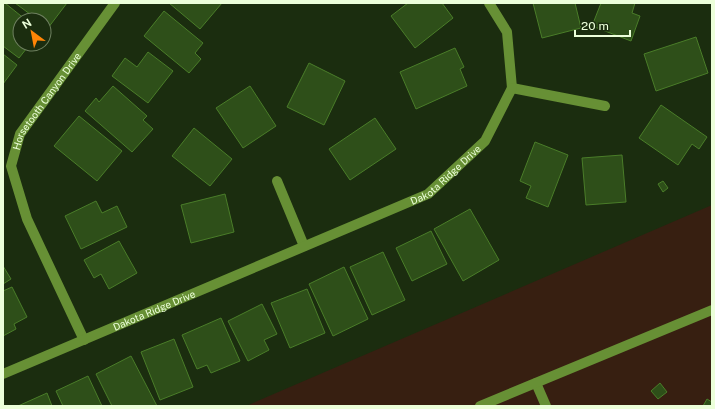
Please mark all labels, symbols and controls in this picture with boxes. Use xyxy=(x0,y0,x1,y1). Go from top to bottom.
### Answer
north arrow xyxy=(12,12,52,52)
scale bar xyxy=(575,12,630,38)
text: N xyxy=(20,16,34,31)
text: 20 m xyxy=(581,19,609,33)
street label: Horsetooth Canyon Drive xyxy=(10,50,83,151)
street label: Dakota Ridge Drive xyxy=(408,142,483,207)
street label: Dakota Ridge Drive xyxy=(111,287,197,333)

